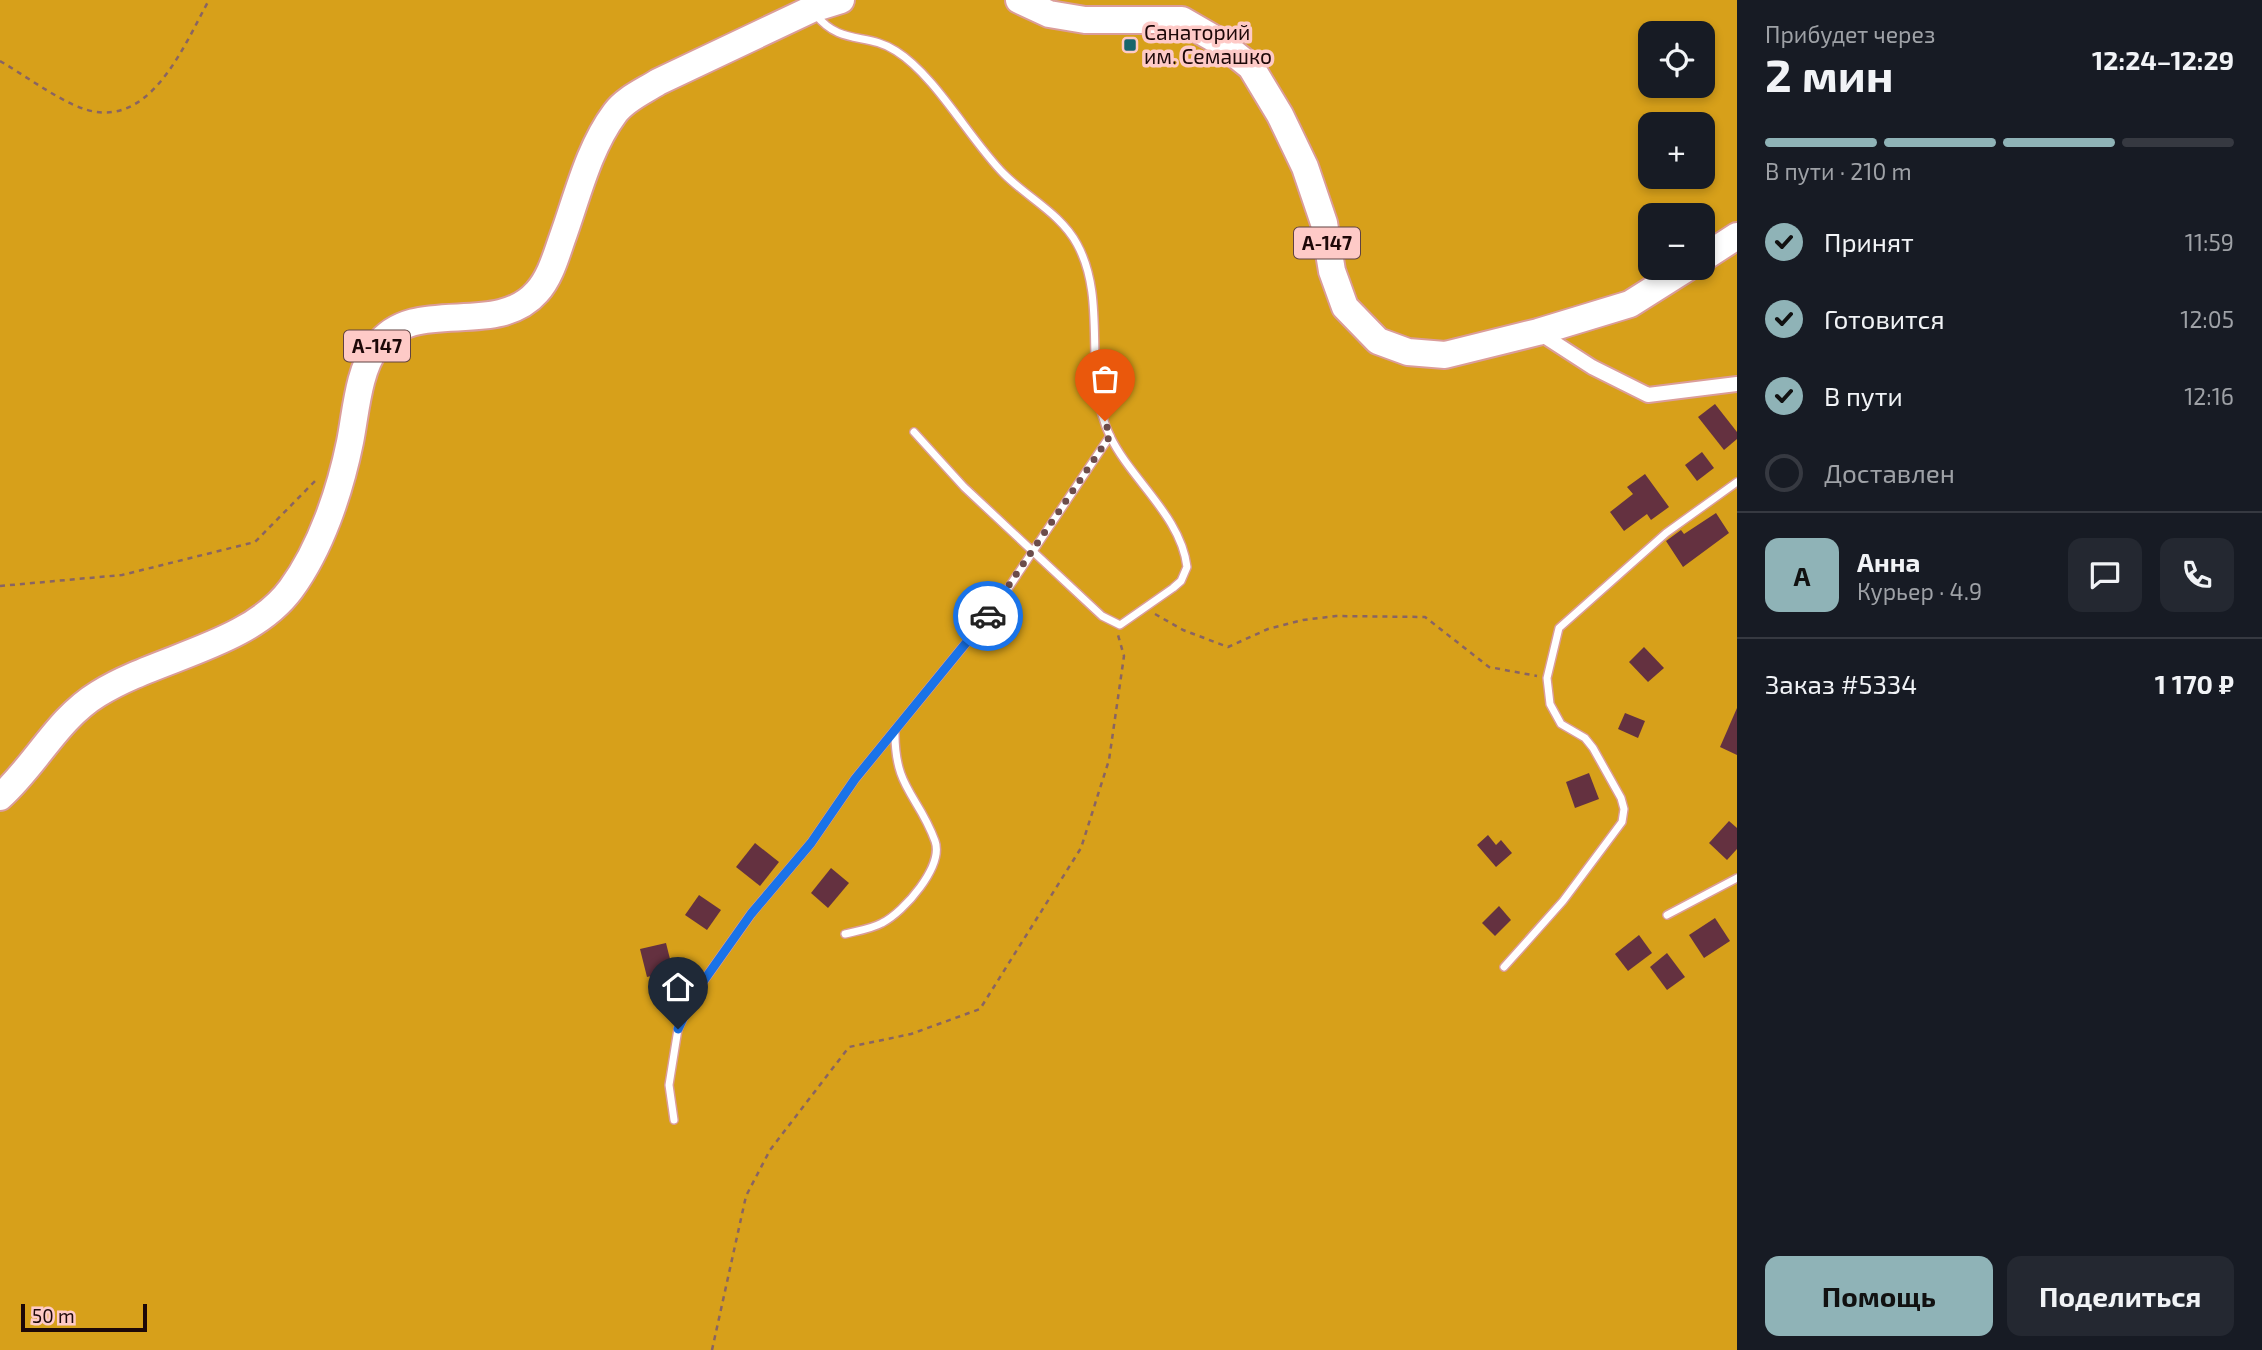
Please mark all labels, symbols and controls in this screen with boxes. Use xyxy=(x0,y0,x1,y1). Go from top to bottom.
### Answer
place label: Санаторий им. Семашко xyxy=(1144,19,1272,68)
text: Прибудет через xyxy=(1765,20,1935,48)
map controls xyxy=(1638,21,1715,280)
button: locate xyxy=(1638,21,1715,98)
marker: Санаторий им. Семашко xyxy=(1122,37,1138,53)
text: 12:24–12:29 xyxy=(2092,44,2234,75)
text: 2 мин xyxy=(1765,46,1894,101)
button: + xyxy=(1638,112,1715,189)
text: В пути · 210 m xyxy=(1765,157,1912,185)
button: − xyxy=(1638,203,1715,280)
icon: check xyxy=(1765,223,1803,261)
text: Принят xyxy=(1824,226,1914,257)
road number: А-147 xyxy=(1294,228,1360,258)
text: 11:59 xyxy=(2185,228,2234,256)
icon: check xyxy=(1765,300,1803,338)
text: Готовится xyxy=(1824,303,1945,334)
text: 12:05 xyxy=(2180,305,2234,333)
road number: А-147 xyxy=(344,330,410,362)
pin xyxy=(1075,349,1135,421)
icon: bag xyxy=(1086,360,1124,398)
icon: check xyxy=(1765,377,1803,415)
text: В пути xyxy=(1824,380,1903,411)
text: 12:16 xyxy=(2184,382,2234,410)
text: Доставлен xyxy=(1824,457,1955,488)
button: chat xyxy=(2068,538,2142,612)
button: phone xyxy=(2160,538,2234,612)
text: Анна xyxy=(1857,546,1920,577)
text: А xyxy=(1794,560,1810,591)
text: Курьер · 4.9 xyxy=(1857,577,1982,605)
courier xyxy=(953,581,1023,651)
icon: car xyxy=(969,597,1007,635)
text: Заказ #5334 xyxy=(1765,668,1917,699)
text: 1 170 ₽ xyxy=(2155,668,2234,699)
pin xyxy=(648,957,708,1029)
icon: home xyxy=(659,968,697,1006)
button: Помощь xyxy=(1765,1256,1993,1336)
button: Поделиться xyxy=(2007,1256,2234,1336)
scale bar xyxy=(21,1301,147,1333)
text: 50 m xyxy=(32,1304,75,1327)

